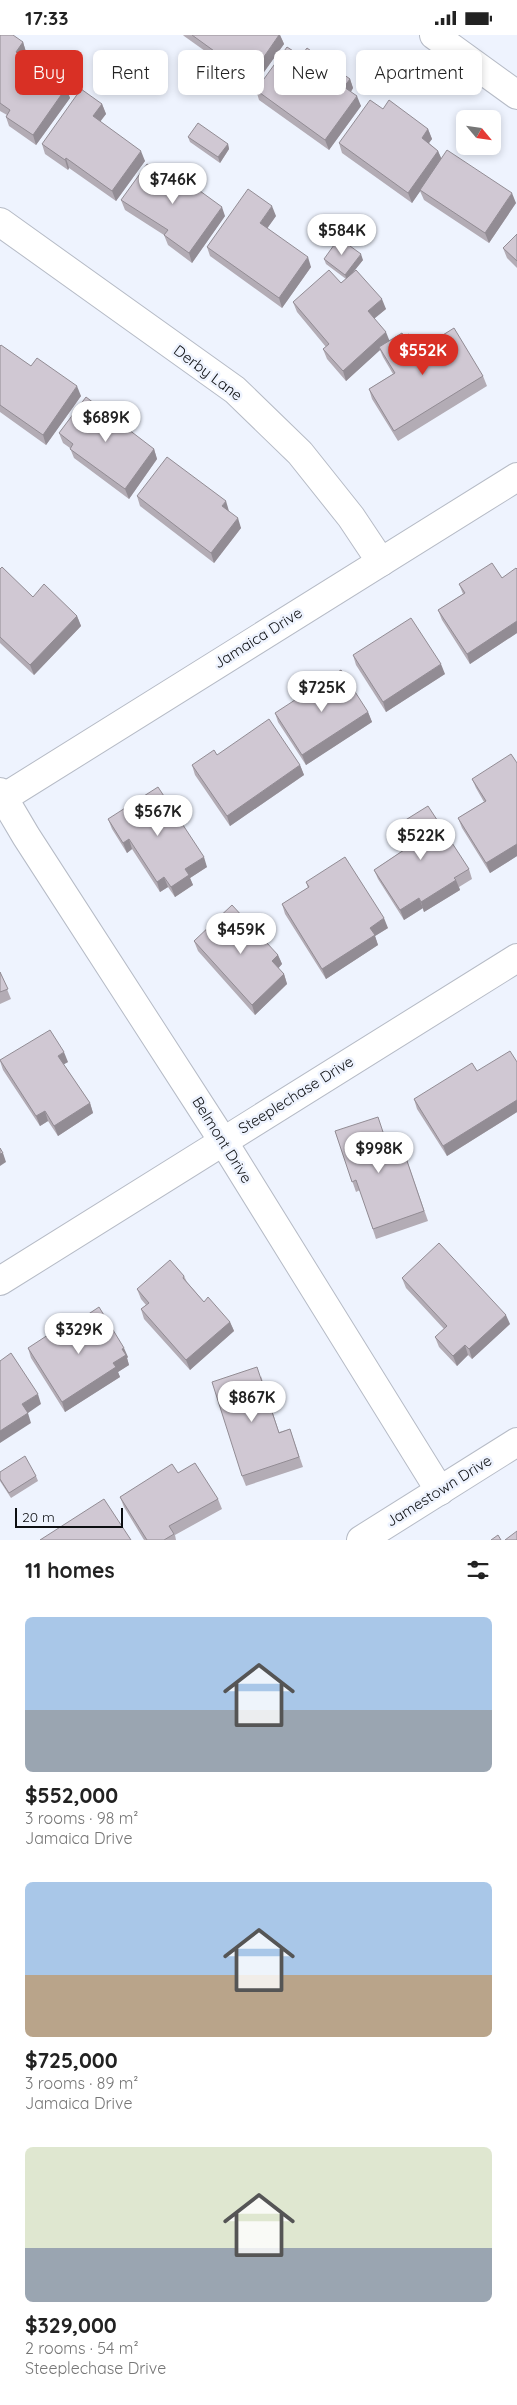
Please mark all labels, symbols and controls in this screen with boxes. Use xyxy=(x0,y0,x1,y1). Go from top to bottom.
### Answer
text: 17:33 xyxy=(25,6,68,30)
chip: Buy xyxy=(15,50,83,95)
chip: Rent xyxy=(93,50,168,95)
chip: Filters xyxy=(178,50,264,95)
chip: New xyxy=(274,50,346,95)
chip: Apartment xyxy=(356,50,482,95)
north arrow xyxy=(456,110,501,155)
map controls xyxy=(456,110,501,155)
pin: $746K xyxy=(138,163,208,205)
text: $746K xyxy=(150,169,196,189)
pin: $584K xyxy=(307,213,377,256)
text: $584K xyxy=(318,220,366,240)
pin: $552K xyxy=(388,333,458,376)
text: $552K xyxy=(399,340,447,360)
street label: Derby Lane xyxy=(170,341,246,405)
pin: $689K xyxy=(71,401,141,443)
text: $689K xyxy=(83,407,129,427)
street label: Jamaica Drive xyxy=(210,603,305,672)
pin: $725K xyxy=(287,671,357,713)
text: $725K xyxy=(298,677,346,697)
pin: $567K xyxy=(123,795,193,837)
text: $567K xyxy=(135,801,181,821)
pin: $522K xyxy=(386,819,456,861)
text: $522K xyxy=(397,825,445,845)
pin: $459K xyxy=(206,913,276,955)
text: $459K xyxy=(217,919,265,939)
street label: Steeplechase Drive xyxy=(235,1051,357,1138)
street label: Belmont Drive xyxy=(188,1093,257,1186)
pin: $998K xyxy=(344,1131,414,1174)
text: $998K xyxy=(356,1138,402,1158)
pin: $329K xyxy=(44,1313,114,1355)
text: $329K xyxy=(56,1319,102,1339)
pin: $867K xyxy=(217,1381,287,1423)
text: $867K xyxy=(229,1387,275,1407)
street label: Jamestown Drive xyxy=(382,1450,495,1531)
scale bar xyxy=(15,1505,122,1528)
text: 20 m xyxy=(22,1508,55,1526)
icon: filters xyxy=(464,1556,492,1584)
text: 11 homes xyxy=(25,1557,115,1583)
icon: home xyxy=(214,1650,304,1740)
text: $552,000 xyxy=(25,1782,118,1808)
text: 3 rooms · 98 m² xyxy=(25,1808,138,1828)
text: Jamaica Drive xyxy=(25,1828,132,1848)
icon: home xyxy=(214,1915,304,2005)
text: $725,000 xyxy=(25,2047,118,2073)
text: 3 rooms · 89 m² xyxy=(25,2073,138,2093)
text: Jamaica Drive xyxy=(25,2093,132,2113)
icon: home xyxy=(214,2180,304,2270)
text: $329,000 xyxy=(25,2312,117,2338)
text: 2 rooms · 54 m² xyxy=(25,2338,139,2358)
text: Steeplechase Drive xyxy=(25,2358,166,2378)

